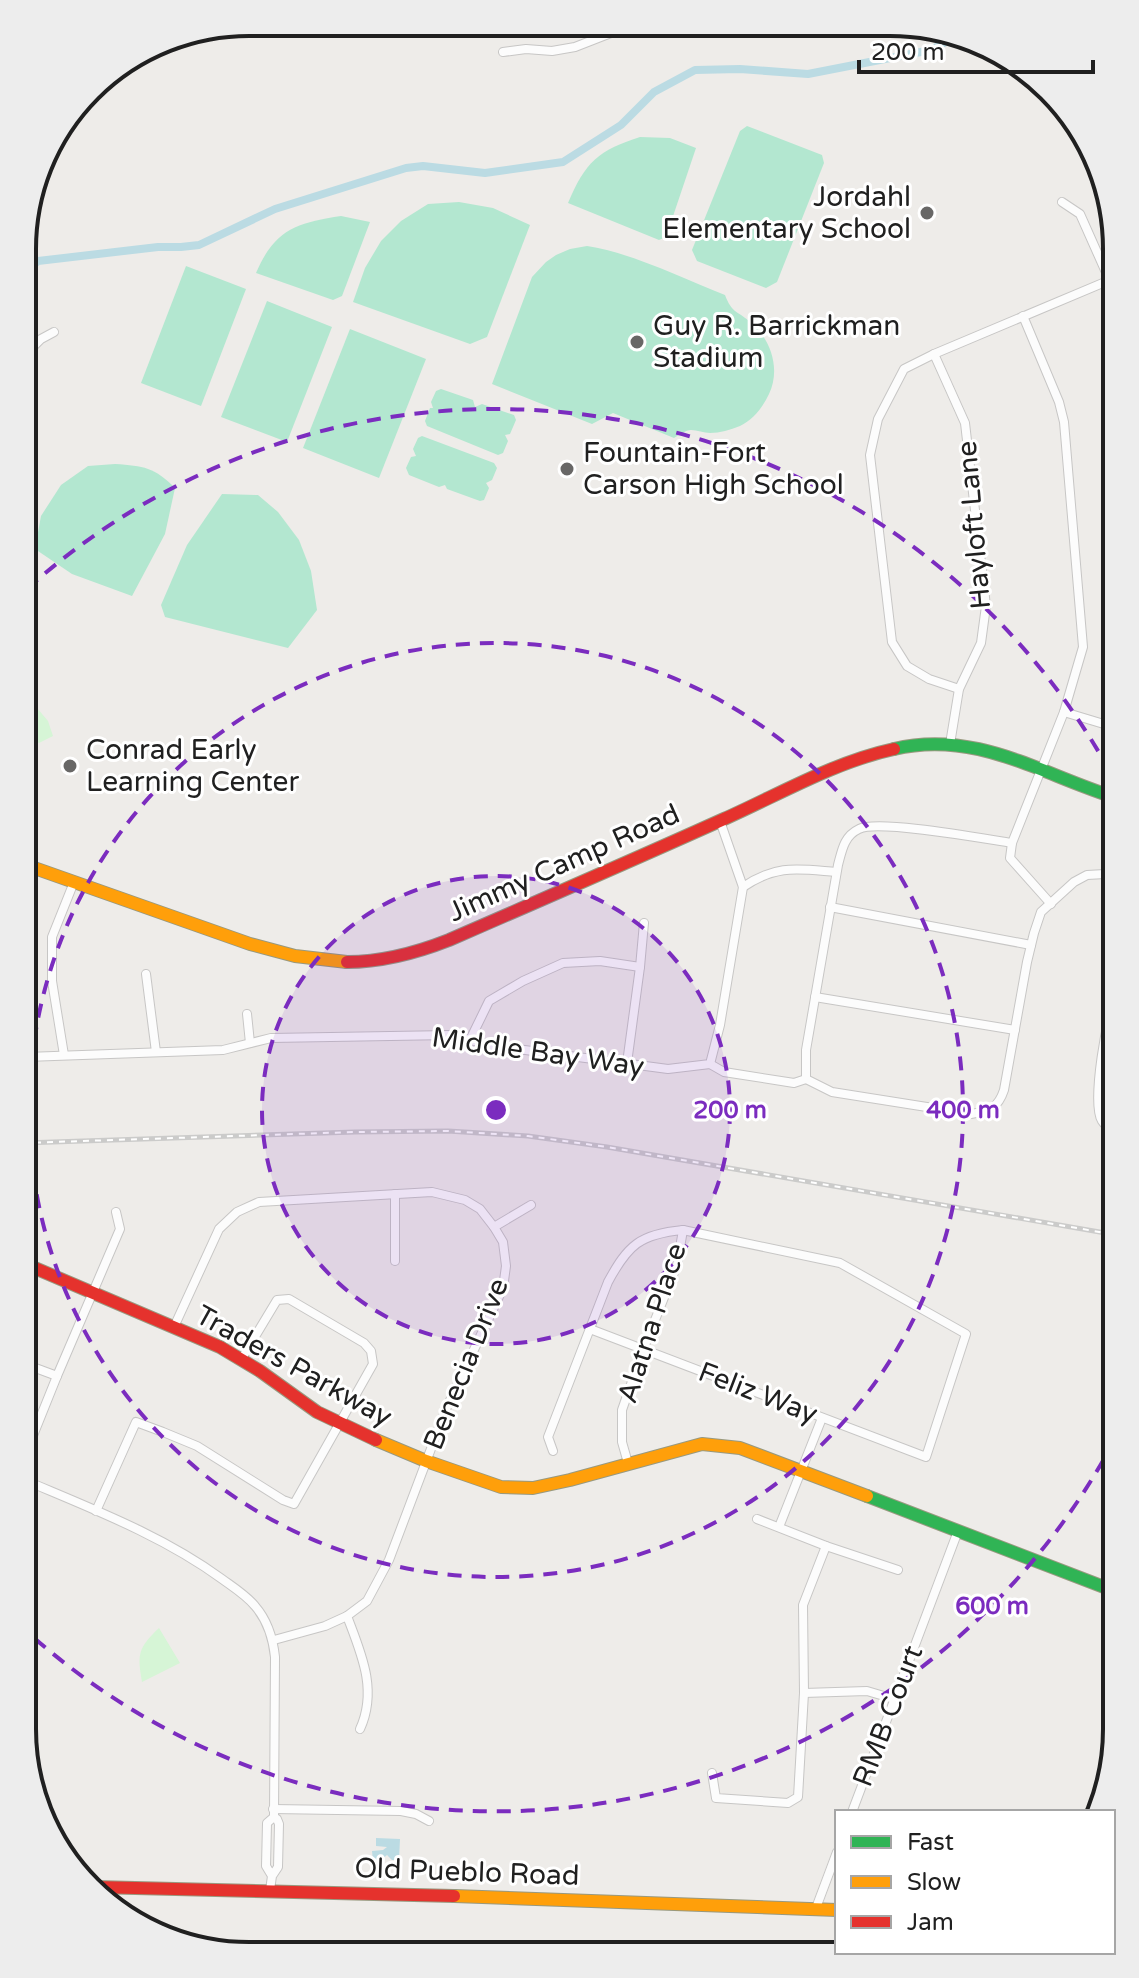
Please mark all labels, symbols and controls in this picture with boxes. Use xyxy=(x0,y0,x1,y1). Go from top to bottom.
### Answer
scale bar xyxy=(859,24,1093,74)
text: 200 m xyxy=(871,38,945,67)
place label: Jordahl Elementary School xyxy=(662,180,911,246)
marker: Jordahl Elementary School xyxy=(918,204,936,222)
place label: Guy R. Barrickman Stadium xyxy=(653,309,900,375)
marker: Guy R. Barrickman Stadium xyxy=(628,333,646,351)
place label: Fountain-Fort Carson High School xyxy=(583,436,844,502)
street label: Hayloft Lane xyxy=(950,439,998,611)
marker: Fountain-Fort Carson High School xyxy=(558,460,576,478)
place label: Conrad Early Learning Center xyxy=(86,733,299,799)
marker: Conrad Early Learning Center xyxy=(61,757,79,775)
street label: Jimmy Camp Road xyxy=(443,797,685,929)
street label: Middle Bay Way xyxy=(430,1020,646,1084)
centre of rings xyxy=(482,1096,510,1124)
text: 200 m xyxy=(693,1096,767,1125)
text: 400 m xyxy=(926,1096,1000,1125)
street label: Alatna Place xyxy=(610,1239,694,1407)
street label: Benecia Drive xyxy=(416,1273,516,1455)
street label: Traders Parkway xyxy=(190,1298,398,1434)
street label: Feliz Way xyxy=(694,1355,822,1431)
text: 600 m xyxy=(955,1592,1029,1621)
street label: RMB Court xyxy=(846,1640,931,1791)
legend xyxy=(835,1810,1115,1954)
text: Fast xyxy=(907,1828,954,1857)
street label: Old Pueblo Road xyxy=(354,1851,580,1893)
text: Slow xyxy=(907,1868,961,1897)
text: Jam xyxy=(907,1908,954,1937)

